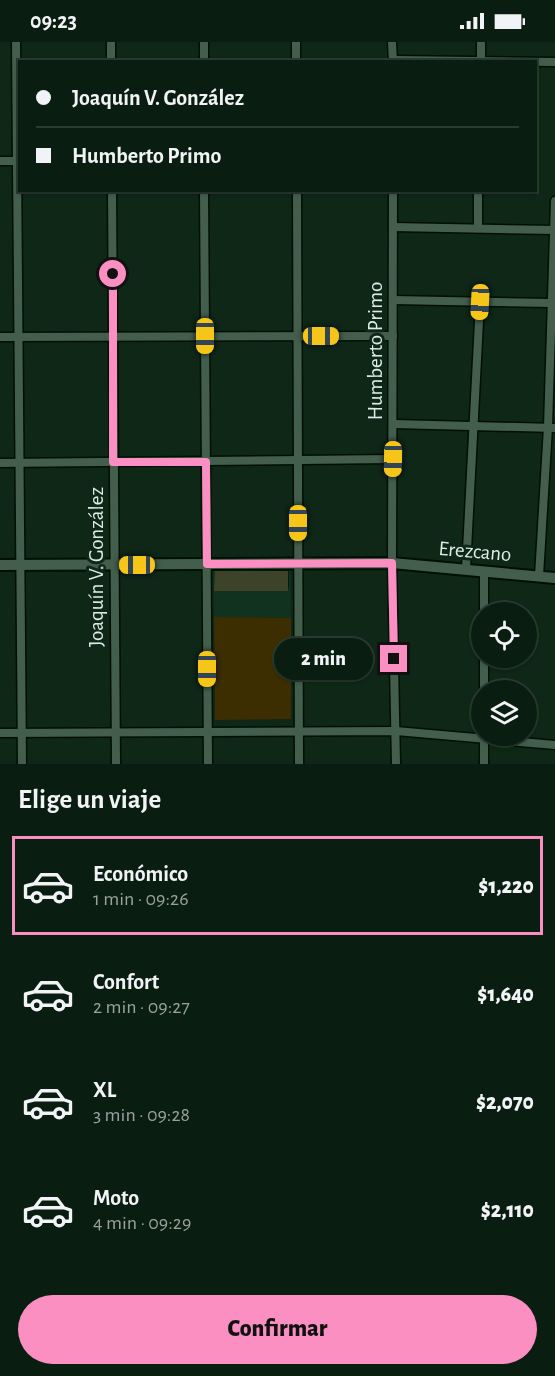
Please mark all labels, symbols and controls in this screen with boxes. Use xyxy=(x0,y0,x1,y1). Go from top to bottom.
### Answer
text: 09:23 xyxy=(30,10,77,32)
text: Joaquín V. González xyxy=(72,87,244,109)
text: Humberto Primo xyxy=(72,145,221,167)
route start xyxy=(99,260,126,287)
street label: Humberto Primo xyxy=(365,282,386,420)
car xyxy=(470,284,490,320)
car xyxy=(196,318,214,354)
car xyxy=(303,327,339,345)
car xyxy=(384,441,402,477)
street label: Joaquín V. González xyxy=(86,487,107,647)
car xyxy=(289,505,307,541)
street label: Erezcano xyxy=(438,538,512,565)
car xyxy=(119,556,155,574)
map controls xyxy=(471,602,537,746)
button: locate xyxy=(471,602,537,668)
callout: 2 min xyxy=(274,638,373,680)
route end xyxy=(380,645,407,672)
text: 2 min xyxy=(301,649,346,669)
car xyxy=(198,651,216,687)
button: layers xyxy=(471,680,537,746)
text: Elige un viaje xyxy=(18,786,161,813)
icon: car xyxy=(21,859,75,913)
text: Económico xyxy=(93,863,188,885)
text: $1,220 xyxy=(478,875,534,897)
text: 1 min · 09:26 xyxy=(93,889,189,909)
icon: car xyxy=(21,967,75,1021)
text: Confort xyxy=(93,971,159,993)
text: $1,640 xyxy=(477,983,534,1005)
text: 2 min · 09:27 xyxy=(93,997,190,1017)
icon: car xyxy=(21,1075,75,1129)
text: XL xyxy=(93,1079,116,1101)
text: $2,070 xyxy=(476,1091,534,1113)
text: 3 min · 09:28 xyxy=(93,1105,190,1125)
icon: car xyxy=(21,1183,75,1237)
text: Moto xyxy=(93,1187,139,1209)
text: $2,110 xyxy=(481,1199,534,1221)
text: 4 min · 09:29 xyxy=(93,1213,191,1233)
button: Confirmar xyxy=(18,1295,537,1364)

